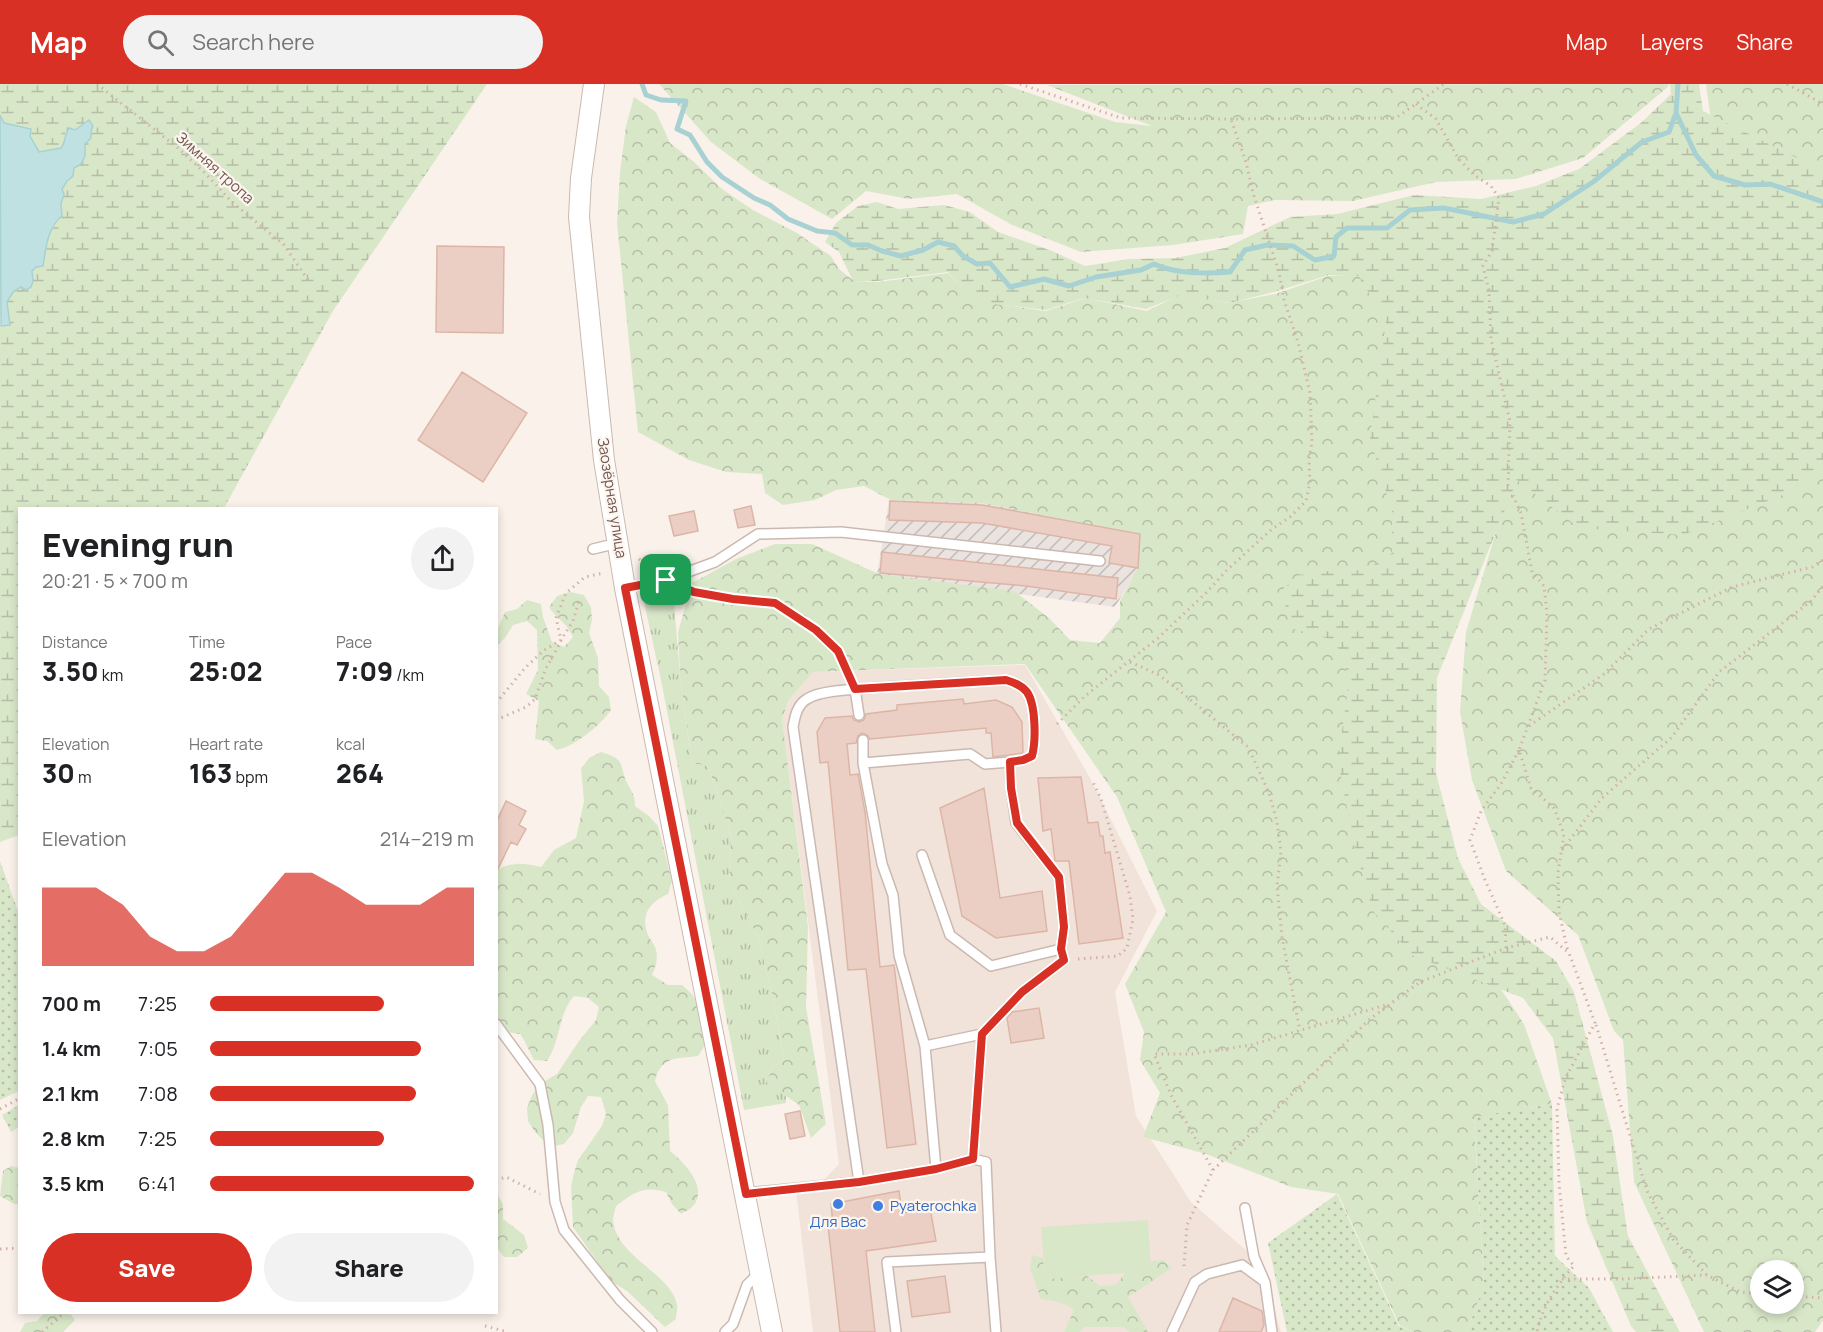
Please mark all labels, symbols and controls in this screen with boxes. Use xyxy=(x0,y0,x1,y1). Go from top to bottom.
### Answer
search box xyxy=(123,15,543,69)
text: Map xyxy=(30,23,87,61)
icon: search xyxy=(144,26,177,59)
text: Search here xyxy=(192,27,315,57)
text: Map xyxy=(1566,28,1607,56)
text: Layers xyxy=(1640,28,1703,56)
text: Share xyxy=(1736,28,1793,56)
street label: Зимняя тропа xyxy=(172,127,259,208)
street label: Заозёрная улица xyxy=(593,436,632,560)
text: Evening run xyxy=(42,522,234,567)
button: share xyxy=(411,527,474,590)
pin xyxy=(640,554,691,605)
icon: arrive xyxy=(649,563,682,596)
text: 20:21 · 5 × 700 m xyxy=(42,567,188,594)
text: Distance xyxy=(42,631,108,653)
text: Time xyxy=(189,631,225,653)
text: Pace xyxy=(336,631,372,653)
text: 3.50 xyxy=(42,653,99,689)
text: 25:02 xyxy=(189,653,263,689)
text: 7:09 xyxy=(336,653,393,689)
text: km xyxy=(99,664,123,686)
text: /km xyxy=(393,664,424,686)
text: Elevation xyxy=(42,733,110,755)
text: Heart rate xyxy=(189,733,263,755)
text: kcal xyxy=(336,733,365,755)
text: 30 xyxy=(42,755,75,791)
text: 163 xyxy=(189,755,232,791)
text: 264 xyxy=(336,755,384,791)
text: m xyxy=(75,766,92,788)
text: bpm xyxy=(232,766,268,788)
text: Elevation xyxy=(42,825,126,852)
text: 214–219 m xyxy=(380,825,474,852)
text: 700 m xyxy=(42,990,101,1017)
text: 7:25 xyxy=(138,990,177,1017)
text: 1.4 km xyxy=(42,1035,101,1062)
text: 7:05 xyxy=(138,1035,178,1062)
text: 2.1 km xyxy=(42,1080,99,1107)
text: 7:08 xyxy=(138,1080,178,1107)
text: 2.8 km xyxy=(42,1125,105,1152)
text: 7:25 xyxy=(138,1125,177,1152)
text: 3.5 km xyxy=(42,1170,104,1197)
text: 6:41 xyxy=(138,1170,176,1197)
place label: Pyaterochka xyxy=(890,1195,977,1216)
marker: Для Вас xyxy=(831,1197,845,1211)
marker: Pyaterochka xyxy=(871,1199,885,1213)
place label: Для Вас xyxy=(810,1211,866,1232)
button: Save xyxy=(42,1233,252,1302)
button: Share xyxy=(264,1233,474,1302)
map controls xyxy=(1750,1260,1804,1314)
button: layers xyxy=(1750,1260,1804,1314)

